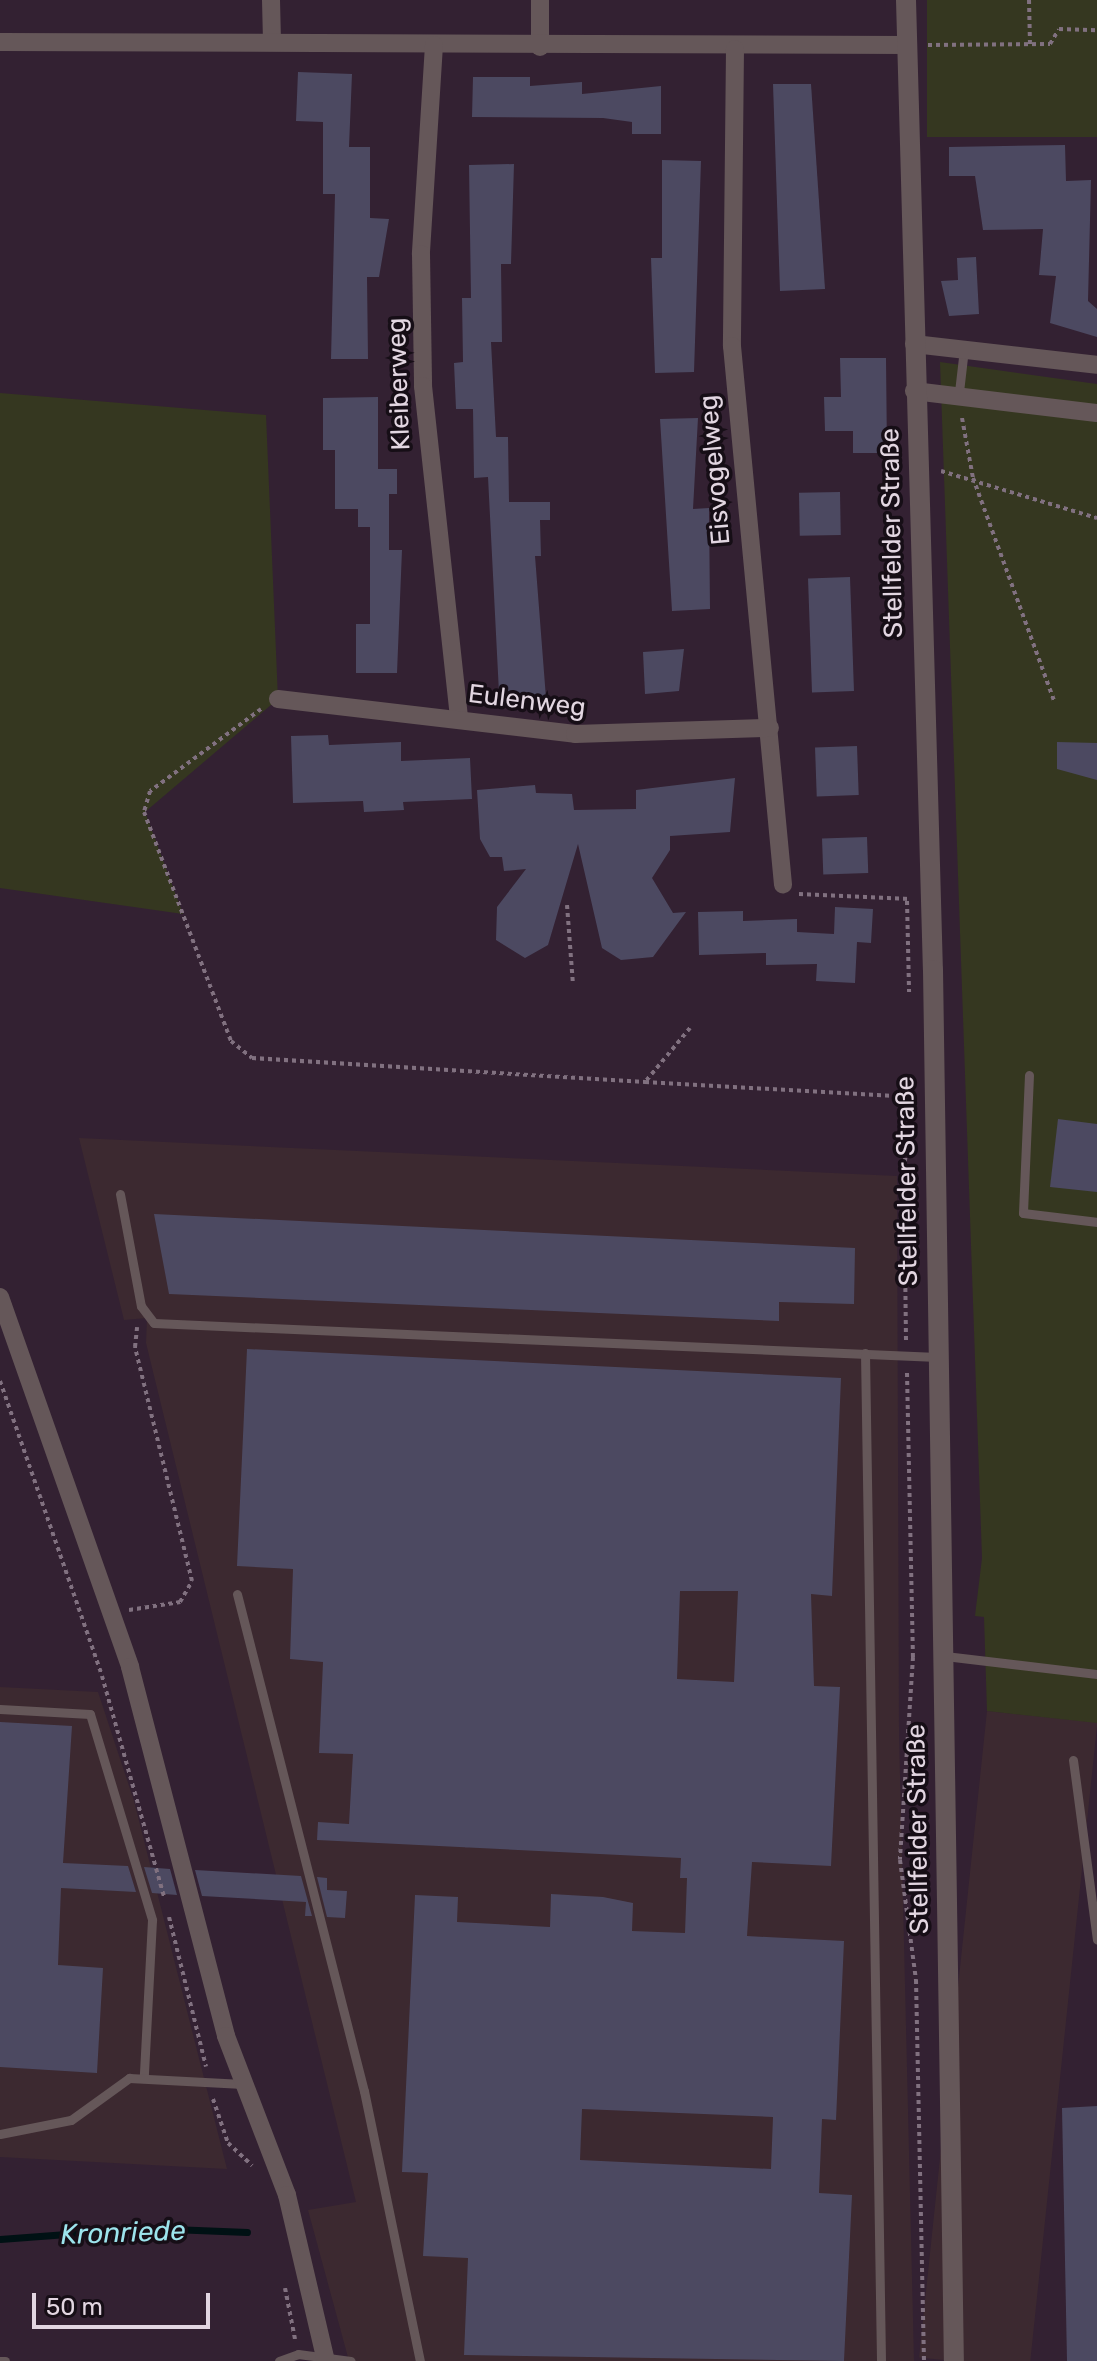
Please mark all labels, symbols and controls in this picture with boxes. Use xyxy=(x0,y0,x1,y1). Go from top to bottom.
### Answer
street label: Kleiberweg xyxy=(381,317,417,451)
street label: Eisvogelweg xyxy=(693,394,737,546)
street label: Stellfelder Straße xyxy=(875,427,909,639)
street label: Eulenweg xyxy=(466,678,588,724)
street label: Stellfelder Straße xyxy=(890,1075,924,1287)
street label: Stellfelder Straße xyxy=(901,1723,935,1935)
water label: Kronriede xyxy=(60,2214,186,2252)
scale bar xyxy=(36,2277,214,2327)
text: 50 m xyxy=(46,2293,103,2321)

